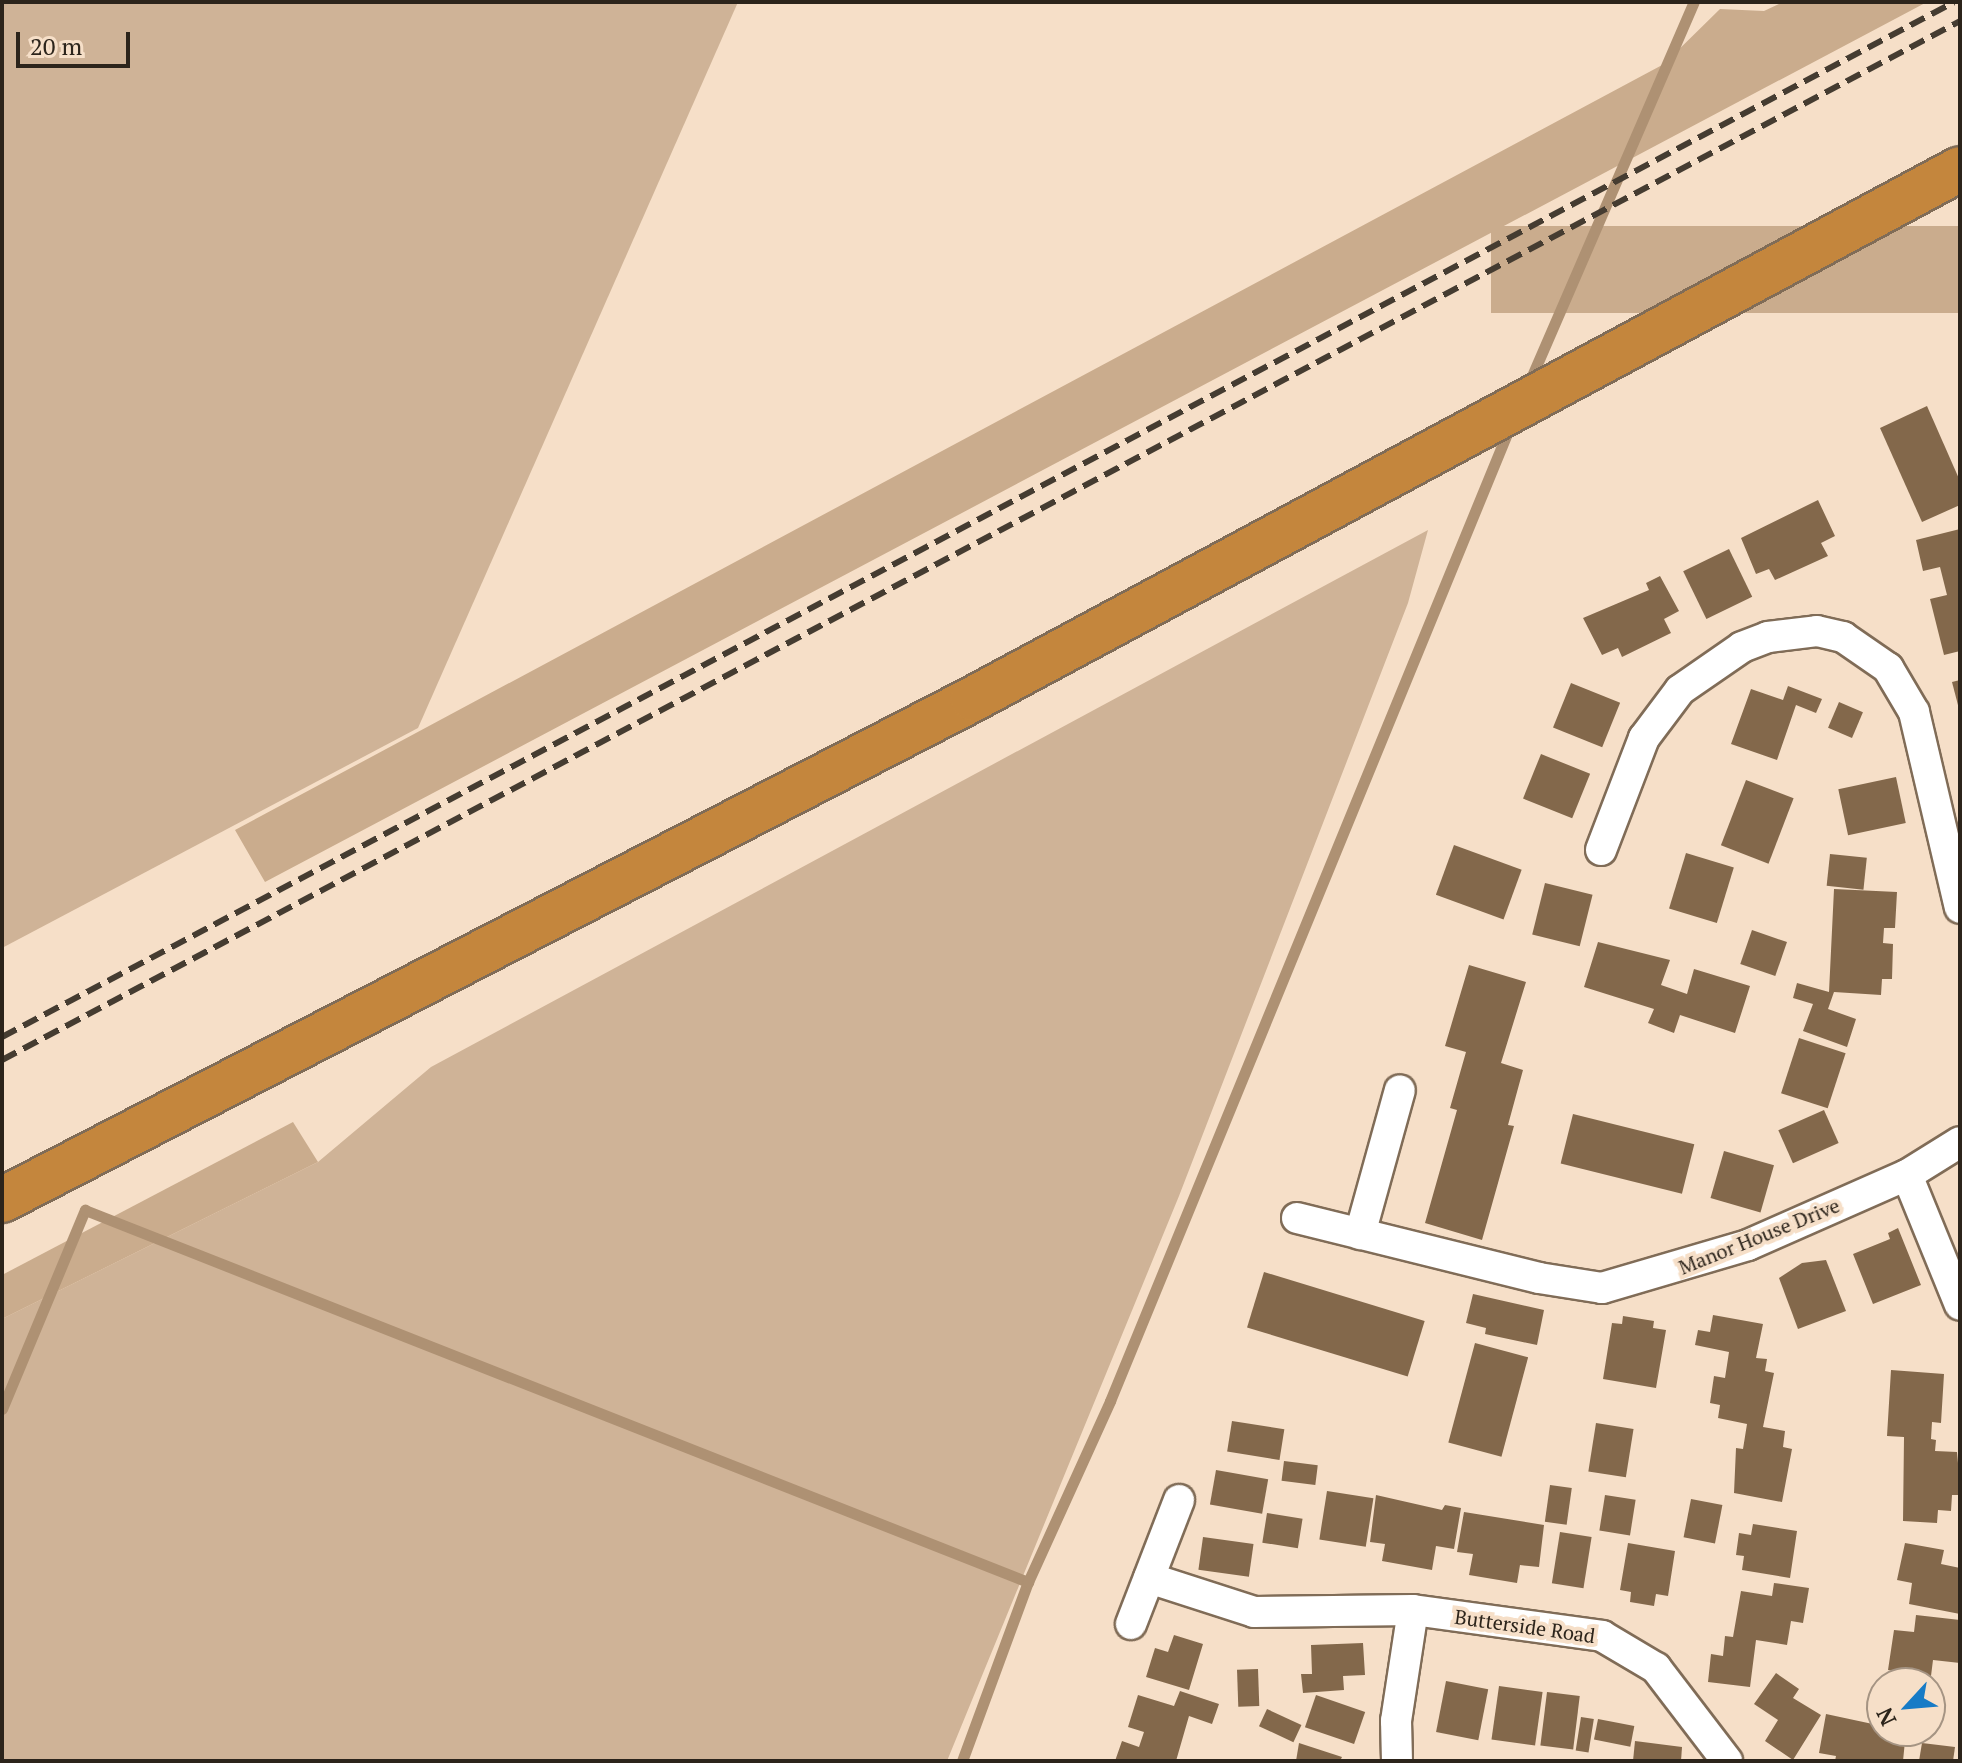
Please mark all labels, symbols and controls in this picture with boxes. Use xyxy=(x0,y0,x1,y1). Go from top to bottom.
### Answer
scale bar xyxy=(20,16,134,66)
text: 20 m xyxy=(30,30,82,62)
street label: Manor House Drive xyxy=(1675,1193,1843,1279)
street label: Butterside Road xyxy=(1453,1604,1597,1648)
north arrow xyxy=(1866,1667,1946,1747)
text: N xyxy=(1869,1703,1902,1731)

